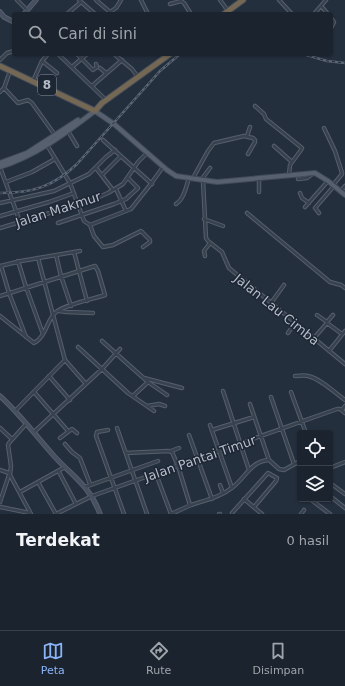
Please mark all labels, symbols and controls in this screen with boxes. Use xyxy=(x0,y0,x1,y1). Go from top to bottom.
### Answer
search box xyxy=(12,12,333,56)
icon: search xyxy=(26,23,48,45)
text: Cari di sini xyxy=(58,25,137,43)
road number: 8 xyxy=(38,75,56,95)
street label: Jalan Makmur xyxy=(13,188,103,231)
street label: Jalan Lau Cimba xyxy=(230,270,322,348)
map controls xyxy=(297,430,333,502)
button: locate xyxy=(297,430,333,466)
street label: Jalan Pantai Timur xyxy=(141,432,259,485)
button: layers xyxy=(297,466,333,502)
text: Terdekat xyxy=(16,530,100,550)
text: 0 hasil xyxy=(286,533,329,548)
tab: Peta xyxy=(41,640,65,677)
tab: Rute xyxy=(146,640,171,677)
tab: Disimpan xyxy=(253,640,304,677)

